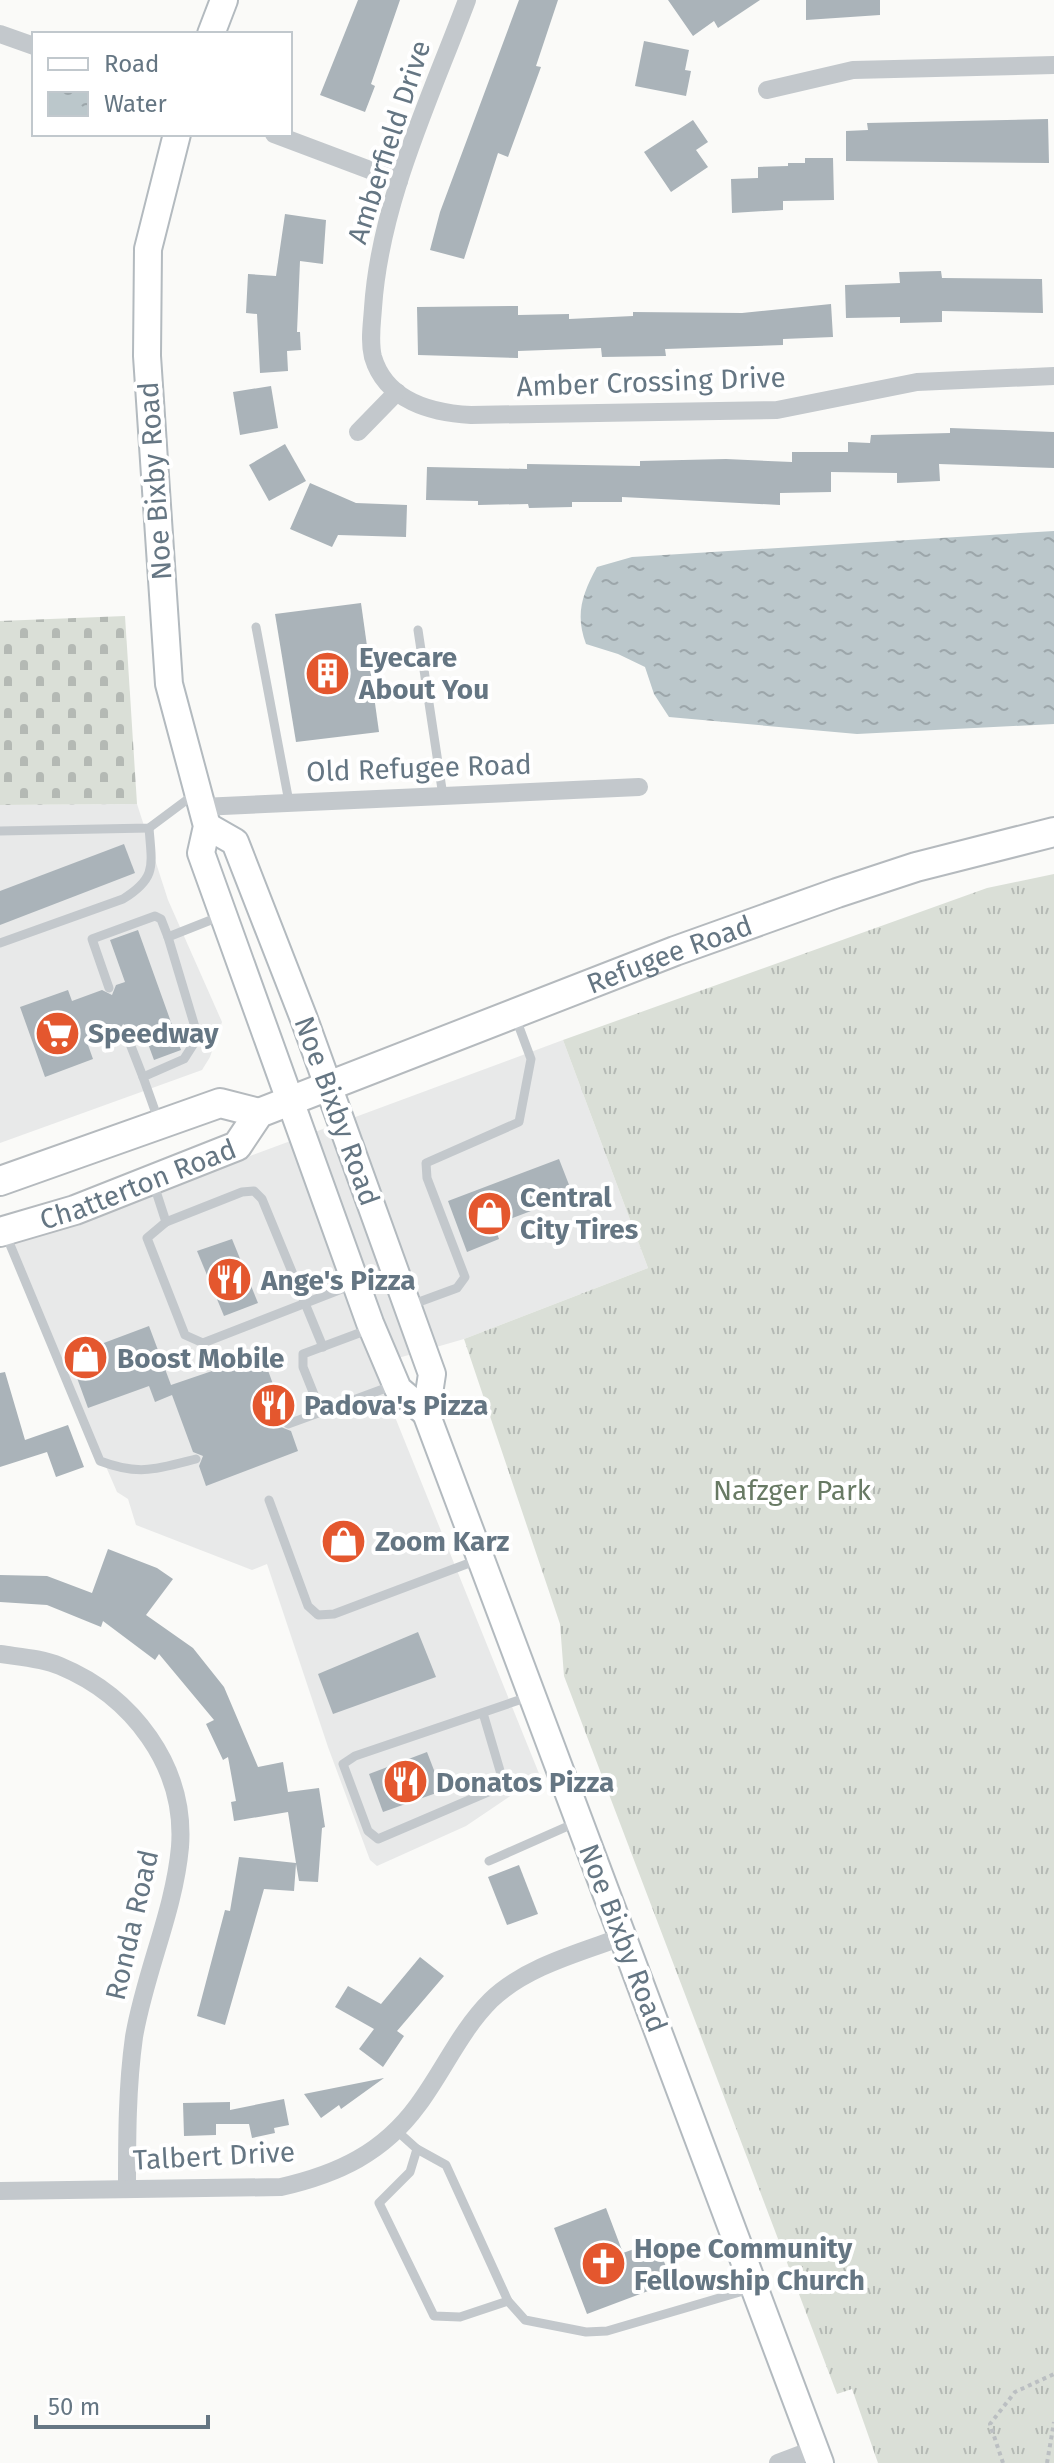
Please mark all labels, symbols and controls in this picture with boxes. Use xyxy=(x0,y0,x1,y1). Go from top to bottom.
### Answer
legend xyxy=(32,32,292,136)
street label: Amberfield Drive xyxy=(341,36,437,248)
text: Road xyxy=(104,50,159,78)
text: Water xyxy=(104,90,168,118)
street label: Amber Crossing Drive xyxy=(516,361,786,403)
street label: Noe Bixby Road xyxy=(132,381,178,581)
place label: Eyecare About You xyxy=(358,641,489,706)
building icon: Eyecare About You xyxy=(304,649,352,697)
street label: Old Refugee Road xyxy=(306,748,532,788)
street label: Refugee Road xyxy=(582,908,756,1000)
supermarket icon: Speedway xyxy=(33,1009,81,1057)
street label: Noe Bixby Road xyxy=(287,1012,387,1210)
place label: Speedway xyxy=(88,1017,219,1050)
street label: Chatterton Road xyxy=(36,1132,241,1236)
place label: Central City Tires xyxy=(520,1181,638,1246)
shop icon: Central City Tires xyxy=(465,1189,513,1237)
restaurant icon: Ange's Pizza xyxy=(206,1256,254,1304)
place label: Ange's Pizza xyxy=(260,1264,416,1297)
shop icon: Boost Mobile xyxy=(62,1334,110,1382)
place label: Boost Mobile xyxy=(117,1342,285,1375)
restaurant icon: Padova's Pizza xyxy=(249,1381,297,1429)
place label: Padova's Pizza xyxy=(304,1389,488,1422)
park label: Nafzger Park xyxy=(713,1474,872,1507)
shop icon: Zoom Karz xyxy=(320,1517,368,1565)
place label: Zoom Karz xyxy=(375,1525,509,1558)
restaurant icon: Donatos Pizza xyxy=(381,1758,429,1806)
place label: Donatos Pizza xyxy=(436,1766,614,1799)
street label: Noe Bixby Road xyxy=(572,1839,674,2037)
street label: Ronda Road xyxy=(99,1847,165,2003)
street label: Talbert Drive xyxy=(132,2135,296,2177)
place label: Hope Community Fellowship Church xyxy=(634,2232,865,2297)
church icon: Hope Community Fellowship Church xyxy=(579,2240,627,2288)
scale bar xyxy=(36,2379,208,2429)
text: 50 m xyxy=(48,2393,100,2421)

